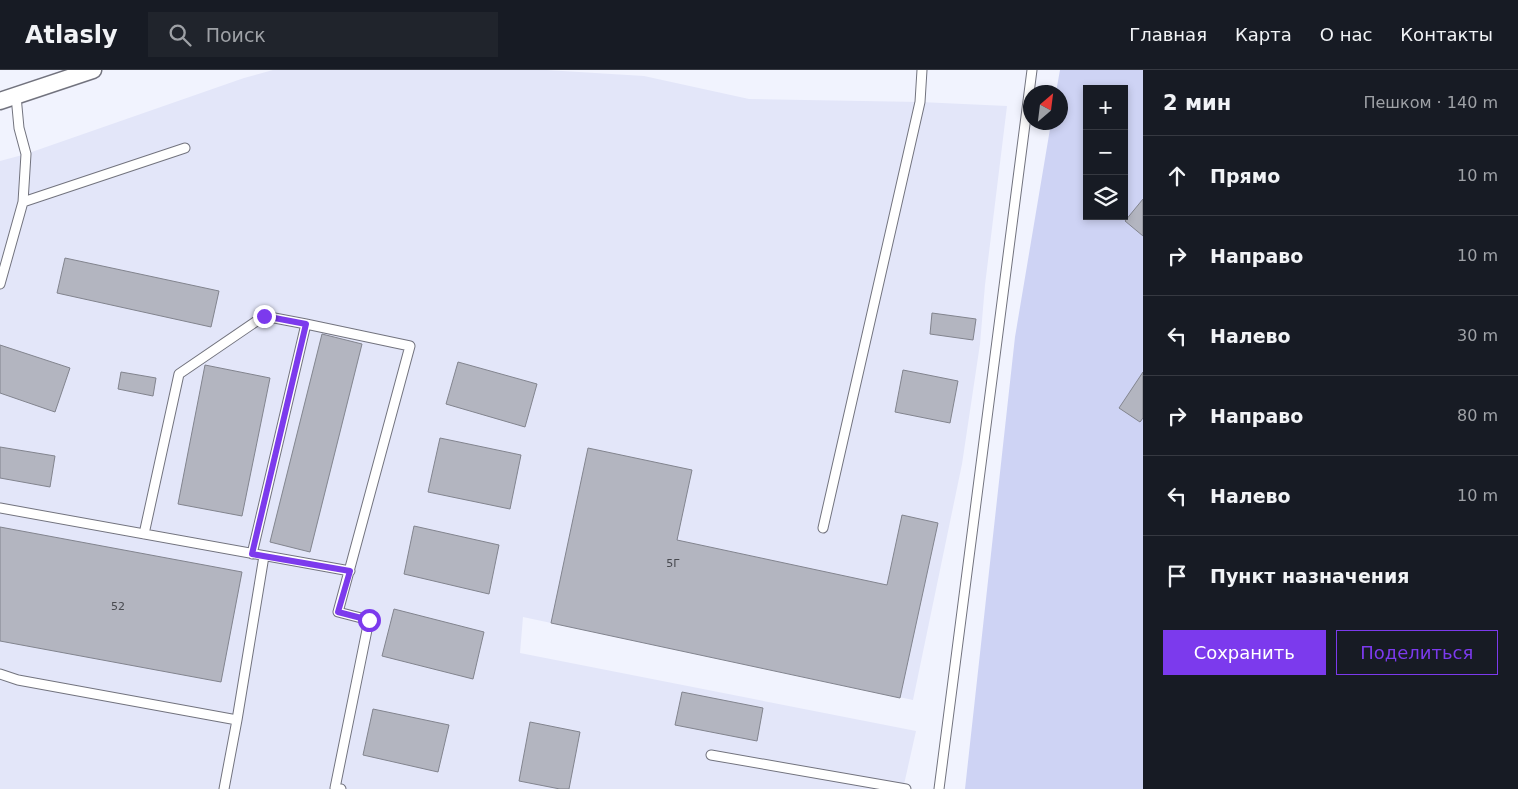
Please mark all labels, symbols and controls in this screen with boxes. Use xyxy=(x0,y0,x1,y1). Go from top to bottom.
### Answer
search box xyxy=(148,12,498,57)
text: Atlasly xyxy=(25,21,118,49)
icon: search xyxy=(166,21,194,49)
text: Поиск xyxy=(206,24,266,46)
text: Главная xyxy=(1129,24,1207,45)
text: Карта xyxy=(1235,24,1292,45)
text: О нас xyxy=(1320,24,1372,45)
text: Контакты xyxy=(1400,24,1493,45)
north arrow xyxy=(1023,85,1068,130)
map controls xyxy=(1083,85,1128,220)
button: + xyxy=(1083,85,1128,130)
text: 2 мин xyxy=(1163,91,1231,115)
text: Пешком · 140 m xyxy=(1363,93,1498,112)
button: − xyxy=(1083,130,1128,175)
icon: ahead xyxy=(1163,162,1191,190)
text: Прямо xyxy=(1210,165,1280,187)
text: 10 m xyxy=(1457,166,1498,185)
button: layers xyxy=(1083,175,1128,220)
icon: right xyxy=(1163,242,1191,270)
text: Направо xyxy=(1210,245,1303,267)
text: 10 m xyxy=(1457,246,1498,265)
route end xyxy=(253,305,276,328)
icon: left xyxy=(1163,322,1191,350)
text: Налево xyxy=(1210,325,1291,347)
text: 30 m xyxy=(1457,326,1498,345)
icon: right xyxy=(1163,402,1191,430)
text: Направо xyxy=(1210,405,1303,427)
text: 80 m xyxy=(1457,406,1498,425)
icon: left xyxy=(1163,482,1191,510)
text: Налево xyxy=(1210,485,1291,507)
text: 10 m xyxy=(1457,486,1498,505)
house number: 5Г xyxy=(666,557,680,570)
icon: arrive xyxy=(1163,562,1191,590)
text: Пункт назначения xyxy=(1210,565,1409,587)
house number: 52 xyxy=(111,600,125,613)
route start xyxy=(358,609,381,632)
button: Сохранить xyxy=(1163,630,1326,675)
button: Поделиться xyxy=(1336,630,1498,675)

